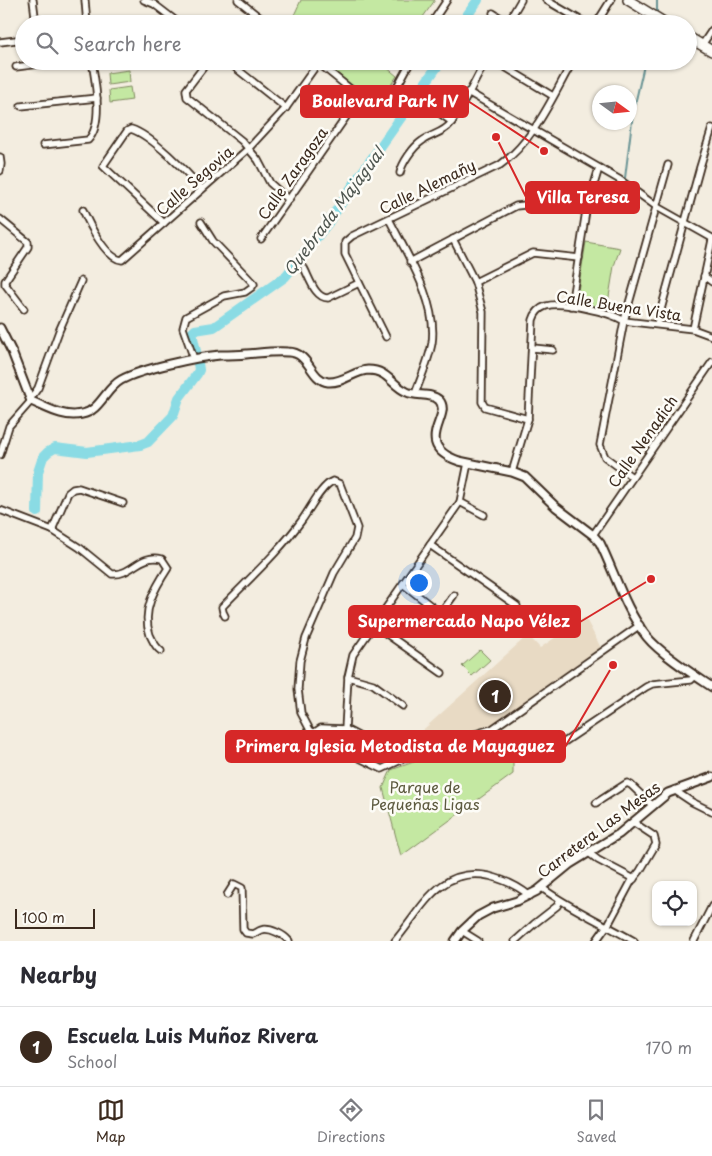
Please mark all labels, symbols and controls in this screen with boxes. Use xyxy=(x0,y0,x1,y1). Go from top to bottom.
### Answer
search box xyxy=(15,15,697,70)
icon: search xyxy=(33,29,61,57)
text: Search here xyxy=(73,29,182,57)
north arrow xyxy=(592,85,637,130)
callout: Boulevard Park IV xyxy=(301,86,468,117)
text: Boulevard Park IV xyxy=(311,88,459,112)
street label: Calle Zaragoza xyxy=(251,121,333,224)
street label: Calle Segovia xyxy=(150,139,238,220)
water label: Quebrada Majagual xyxy=(277,140,391,280)
street label: Calle Alemañy xyxy=(375,153,479,219)
callout: Villa Teresa xyxy=(526,182,639,213)
text: Villa Teresa xyxy=(536,184,630,208)
street label: Calle Buena Vista xyxy=(555,284,684,326)
street label: Calle Nenadich xyxy=(602,390,682,492)
your location xyxy=(406,570,432,596)
callout: Supermercado Napo Vélez xyxy=(349,606,580,637)
text: Supermercado Napo Vélez xyxy=(358,608,570,632)
pin: 1 xyxy=(479,677,511,715)
callout: Primera Iglesia Metodista de Mayaguez xyxy=(226,731,565,762)
text: Primera Iglesia Metodista de Mayaguez xyxy=(235,733,555,757)
park label: Parque de Pequeñas Ligas xyxy=(371,775,480,815)
street label: Carretera Las Mesas xyxy=(532,775,664,883)
map controls xyxy=(652,881,697,926)
button: locate xyxy=(652,881,697,926)
scale bar xyxy=(15,906,95,929)
text: 100 m xyxy=(22,907,65,928)
text: Nearby xyxy=(20,958,97,990)
text: Escuela Luis Muñoz Rivera xyxy=(67,1021,318,1049)
text: 1 xyxy=(32,1035,40,1059)
text: 170 m xyxy=(646,1035,692,1059)
text: School xyxy=(67,1049,117,1073)
tab: Map xyxy=(96,1096,126,1147)
tab: Directions xyxy=(317,1096,385,1147)
tab: Saved xyxy=(577,1096,616,1147)

